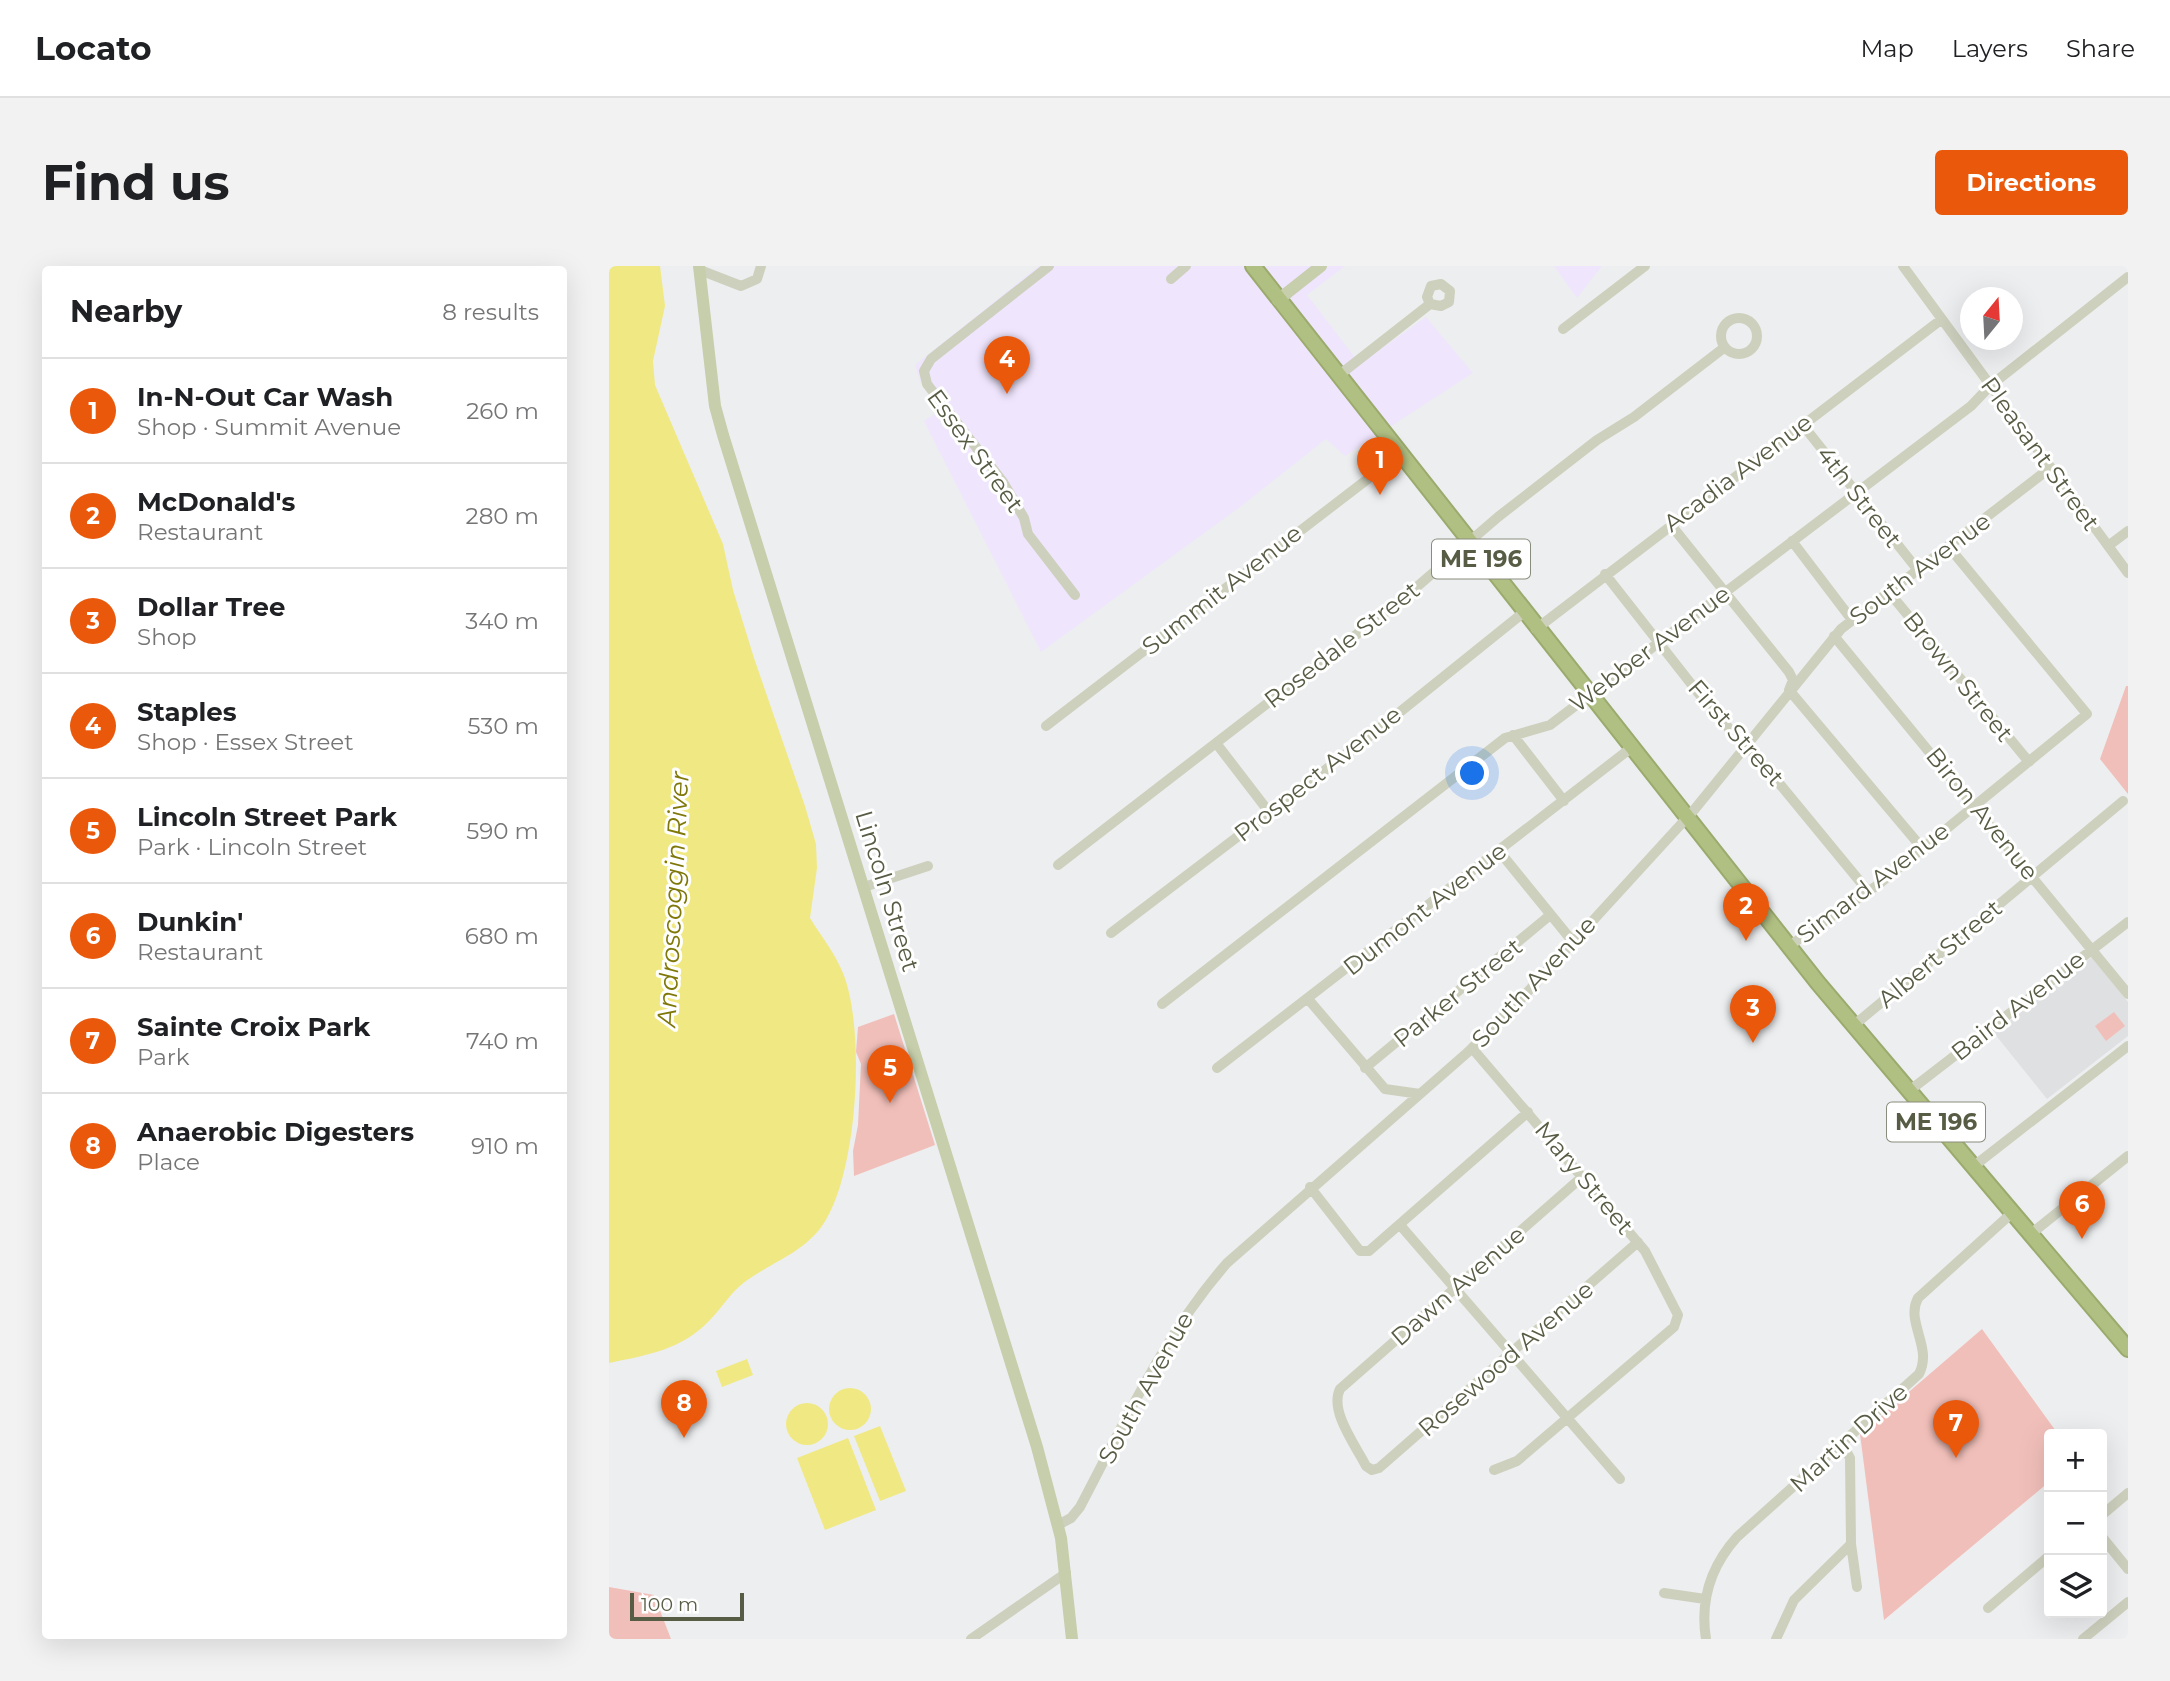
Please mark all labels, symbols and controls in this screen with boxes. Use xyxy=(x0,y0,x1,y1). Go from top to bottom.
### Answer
text: Locato xyxy=(35,28,152,68)
text: Map xyxy=(1860,34,1914,63)
text: Layers xyxy=(1952,34,2028,63)
text: Share xyxy=(2066,34,2135,63)
button: Directions xyxy=(1935,150,2128,215)
text: Find us xyxy=(42,153,230,212)
north arrow xyxy=(1960,287,2023,350)
text: Nearby xyxy=(70,293,182,330)
text: 8 results xyxy=(442,298,539,326)
pin: 4 xyxy=(984,336,1030,394)
street label: Pleasant Street xyxy=(1975,371,2106,536)
text: In-N-Out Car Wash xyxy=(137,381,393,413)
street label: Essex Street xyxy=(921,383,1030,518)
text: 1 xyxy=(88,397,98,425)
text: 260 m xyxy=(466,397,539,425)
street label: Acadia Avenue xyxy=(1658,407,1818,538)
text: Shop · Summit Avenue xyxy=(137,413,401,441)
pin: 1 xyxy=(1357,437,1403,495)
street label: 4th Street xyxy=(1811,440,1908,553)
text: McDonald's xyxy=(137,486,295,518)
text: 2 xyxy=(86,502,100,530)
text: 280 m xyxy=(466,502,539,530)
street label: South Avenue xyxy=(1844,506,1996,631)
text: Restaurant xyxy=(137,518,263,546)
street label: Summit Avenue xyxy=(1136,518,1307,661)
road number: ME 196 xyxy=(1432,540,1530,578)
street label: Rosedale Street xyxy=(1258,575,1425,714)
street label: Webber Avenue xyxy=(1564,579,1736,718)
text: Dollar Tree xyxy=(137,591,285,623)
street label: Brown Street xyxy=(1897,606,2020,748)
text: 3 xyxy=(86,607,100,635)
text: 340 m xyxy=(465,607,539,635)
text: Shop xyxy=(137,623,197,651)
street label: First Street xyxy=(1682,674,1791,792)
text: Staples xyxy=(137,696,236,728)
street label: Prospect Avenue xyxy=(1228,699,1407,848)
text: 4 xyxy=(85,712,101,740)
text: 530 m xyxy=(467,712,539,740)
text: Shop · Essex Street xyxy=(137,728,354,756)
street label: Biron Avenue xyxy=(1920,742,2045,886)
your location xyxy=(1455,756,1489,790)
water label: Androscoggin River xyxy=(650,770,696,1030)
text: Lincoln Street Park xyxy=(137,801,397,833)
street label: Lincoln Street xyxy=(849,807,926,975)
street label: Simard Avenue xyxy=(1791,816,1955,949)
text: 5 xyxy=(86,817,100,845)
text: 590 m xyxy=(466,817,539,845)
text: Park · Lincoln Street xyxy=(137,833,367,861)
street label: Dumont Avenue xyxy=(1337,836,1512,981)
pin: 2 xyxy=(1723,883,1769,941)
street label: Albert Street xyxy=(1872,893,2008,1014)
text: Dunkin' xyxy=(137,906,243,938)
street label: South Avenue xyxy=(1465,910,1602,1053)
text: 6 xyxy=(86,922,100,950)
text: 680 m xyxy=(465,922,539,950)
street label: Parker Street xyxy=(1387,932,1528,1053)
text: Restaurant xyxy=(137,938,263,966)
street label: Baird Avenue xyxy=(1945,945,2090,1067)
pin: 3 xyxy=(1730,985,1776,1043)
text: Sainte Croix Park xyxy=(137,1011,370,1043)
text: 7 xyxy=(86,1027,100,1055)
text: 740 m xyxy=(466,1027,539,1055)
text: Park xyxy=(137,1043,190,1071)
pin: 5 xyxy=(867,1045,913,1103)
road number: ME 196 xyxy=(1887,1102,1985,1142)
street label: Mary Street xyxy=(1529,1115,1640,1240)
text: Anaerobic Digesters xyxy=(137,1116,414,1148)
text: 8 xyxy=(85,1132,101,1160)
text: 910 m xyxy=(471,1132,539,1160)
text: Place xyxy=(137,1148,200,1176)
pin: 6 xyxy=(2059,1181,2105,1239)
street label: Dawn Avenue xyxy=(1385,1220,1531,1352)
street label: Rosewood Avenue xyxy=(1412,1275,1599,1443)
street label: South Avenue xyxy=(1092,1307,1199,1469)
street label: Martin Drive xyxy=(1784,1377,1914,1498)
pin: 8 xyxy=(661,1380,707,1438)
pin: 7 xyxy=(1933,1400,1979,1458)
map controls xyxy=(2044,1429,2107,1618)
button: + xyxy=(2044,1429,2107,1492)
button: − xyxy=(2044,1492,2107,1555)
button: layers xyxy=(2044,1555,2107,1618)
scale bar xyxy=(630,1590,744,1622)
text: 100 m xyxy=(641,1593,698,1616)

